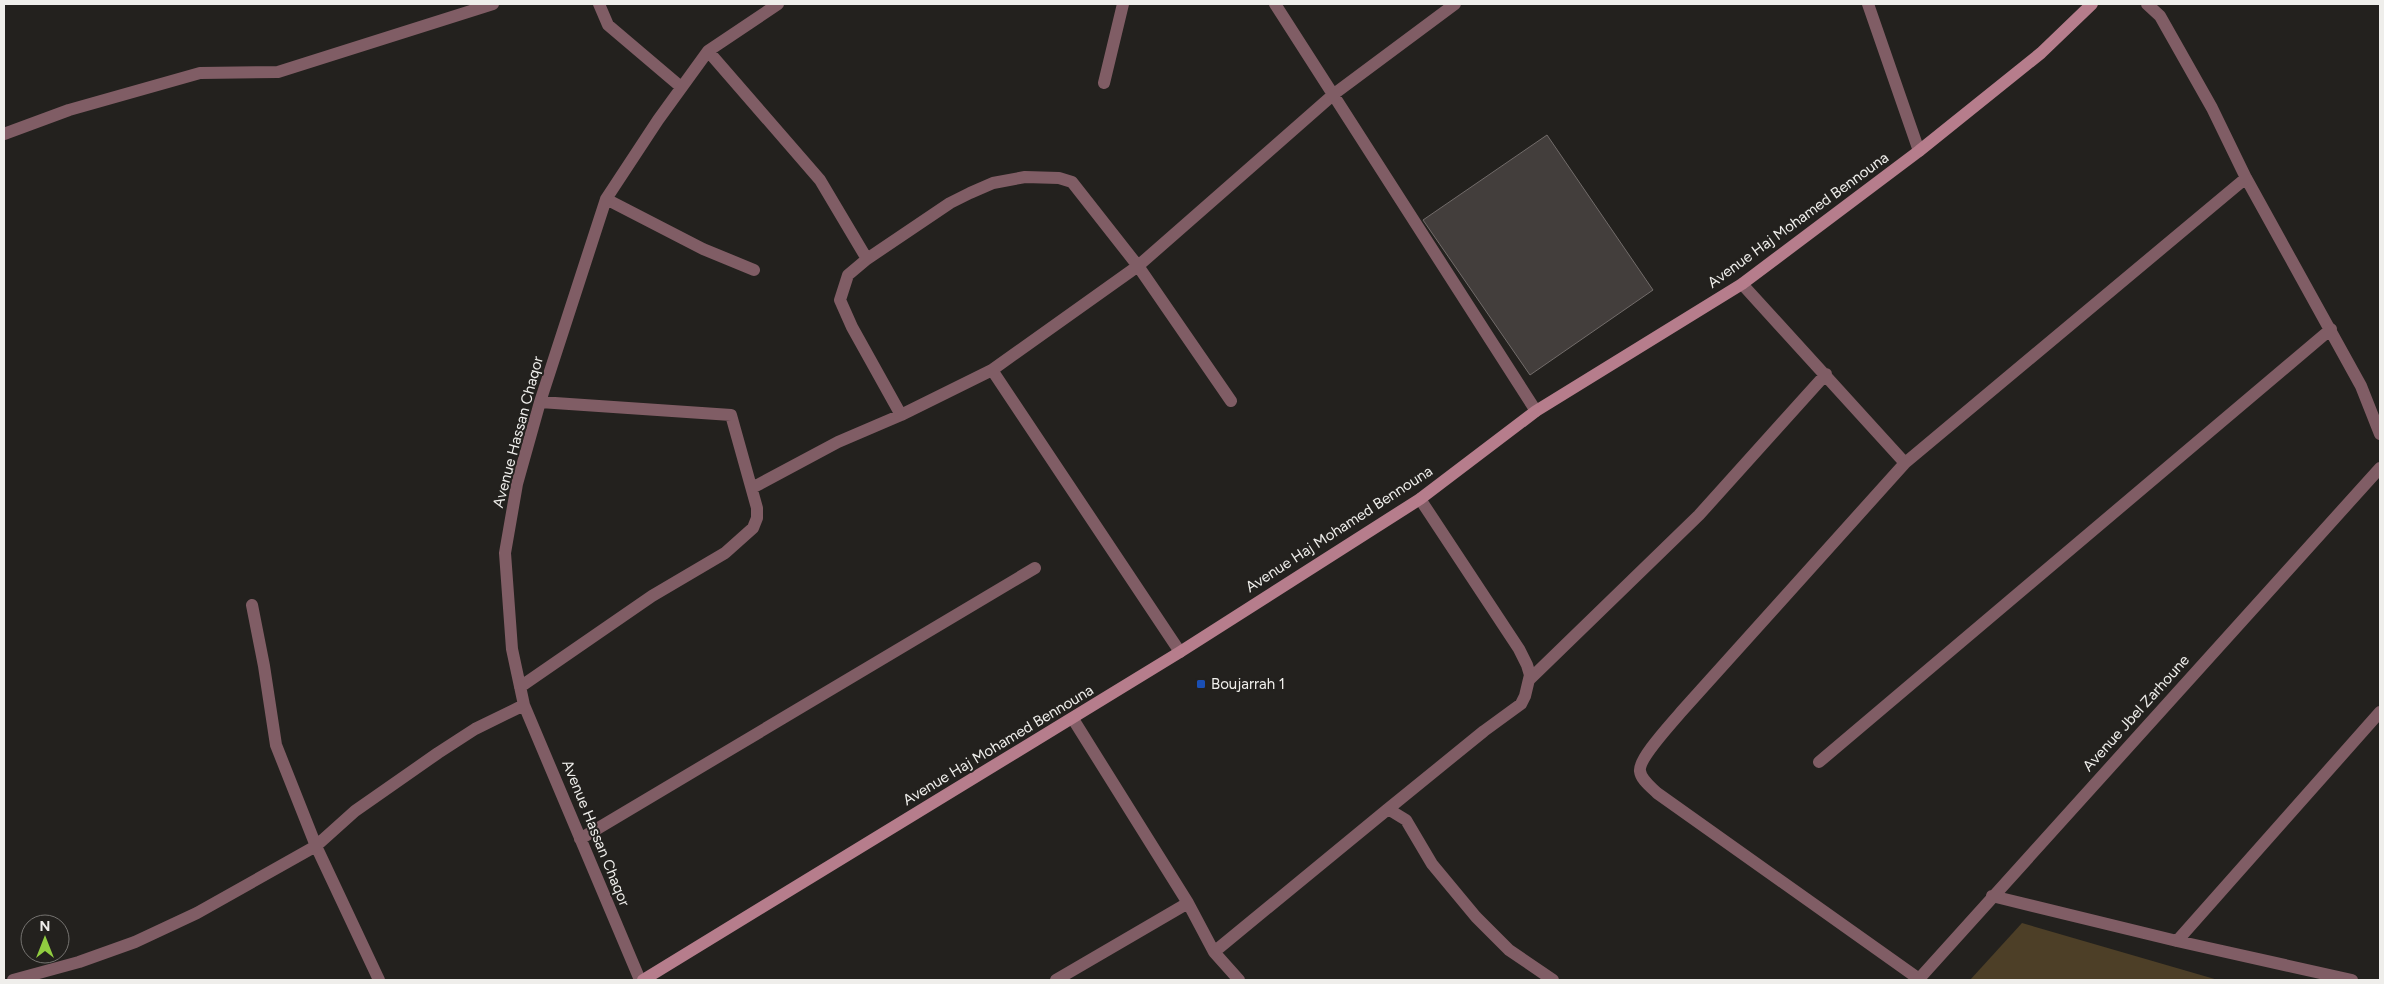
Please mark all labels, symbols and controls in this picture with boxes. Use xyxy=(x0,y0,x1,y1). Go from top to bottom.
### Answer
street label: Avenue Haj Mohamed Bennouna xyxy=(1704,148,1892,292)
street label: Avenue Hassan Chaqor xyxy=(489,354,547,510)
street label: Avenue Haj Mohamed Bennouna xyxy=(1242,462,1436,596)
street label: Avenue Jbel Zarhoune xyxy=(2079,651,2193,775)
place label: Boujarrah 1 xyxy=(1211,675,1285,693)
marker: Boujarrah 1 xyxy=(1195,678,1207,690)
street label: Avenue Haj Mohamed Bennouna xyxy=(899,681,1097,809)
street label: Avenue Hassan Chaqor xyxy=(558,757,634,909)
north arrow xyxy=(20,914,70,964)
text: N xyxy=(40,918,50,935)

